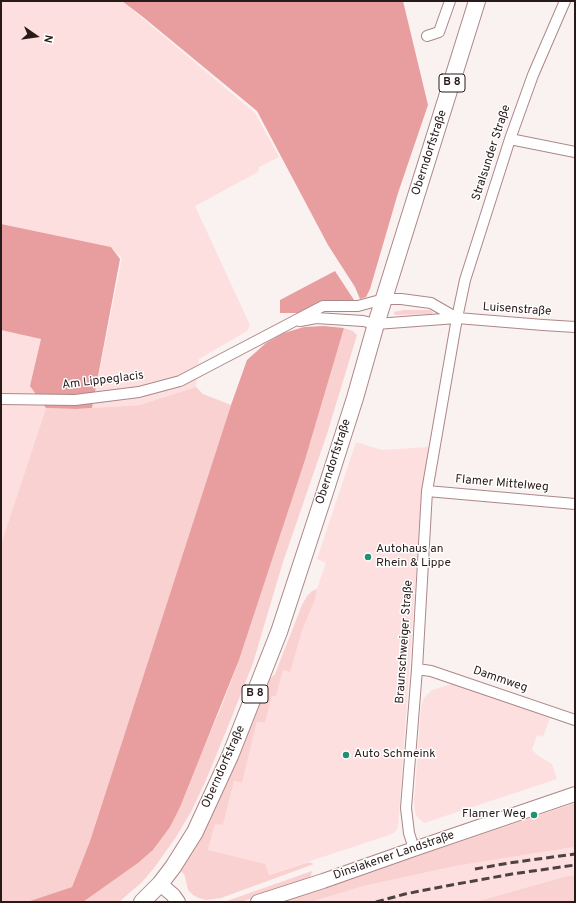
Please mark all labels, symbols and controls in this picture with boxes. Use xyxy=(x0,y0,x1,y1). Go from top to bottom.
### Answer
north arrow xyxy=(16,16,56,56)
text: N xyxy=(40,33,55,44)
road number: B 8 xyxy=(439,74,465,92)
street label: Stralsunder Straße xyxy=(470,103,514,203)
street label: Oberndorfstraße xyxy=(409,108,451,198)
street label: Luisenstraße xyxy=(482,300,552,320)
street label: Am Lippeglacis xyxy=(61,369,145,393)
street label: Oberndorfstraße xyxy=(313,417,355,507)
street label: Flamer Mittelweg xyxy=(455,473,549,495)
place label: Autohaus an Rhein & Lippe xyxy=(376,543,451,571)
marker: Autohaus an Rhein & Lippe xyxy=(363,552,373,562)
street label: Braunschweiger Straße xyxy=(393,580,417,704)
street label: Dammweg xyxy=(471,664,529,696)
road number: B 8 xyxy=(242,685,268,703)
street label: Oberndorfstraße xyxy=(199,723,249,811)
place label: Auto Schmeink xyxy=(354,748,436,762)
marker: Auto Schmeink xyxy=(341,750,351,760)
place label: Flamer Weg xyxy=(462,808,526,822)
marker: Flamer Weg xyxy=(529,810,539,820)
street label: Dinslakener Landstraße xyxy=(332,829,456,883)

